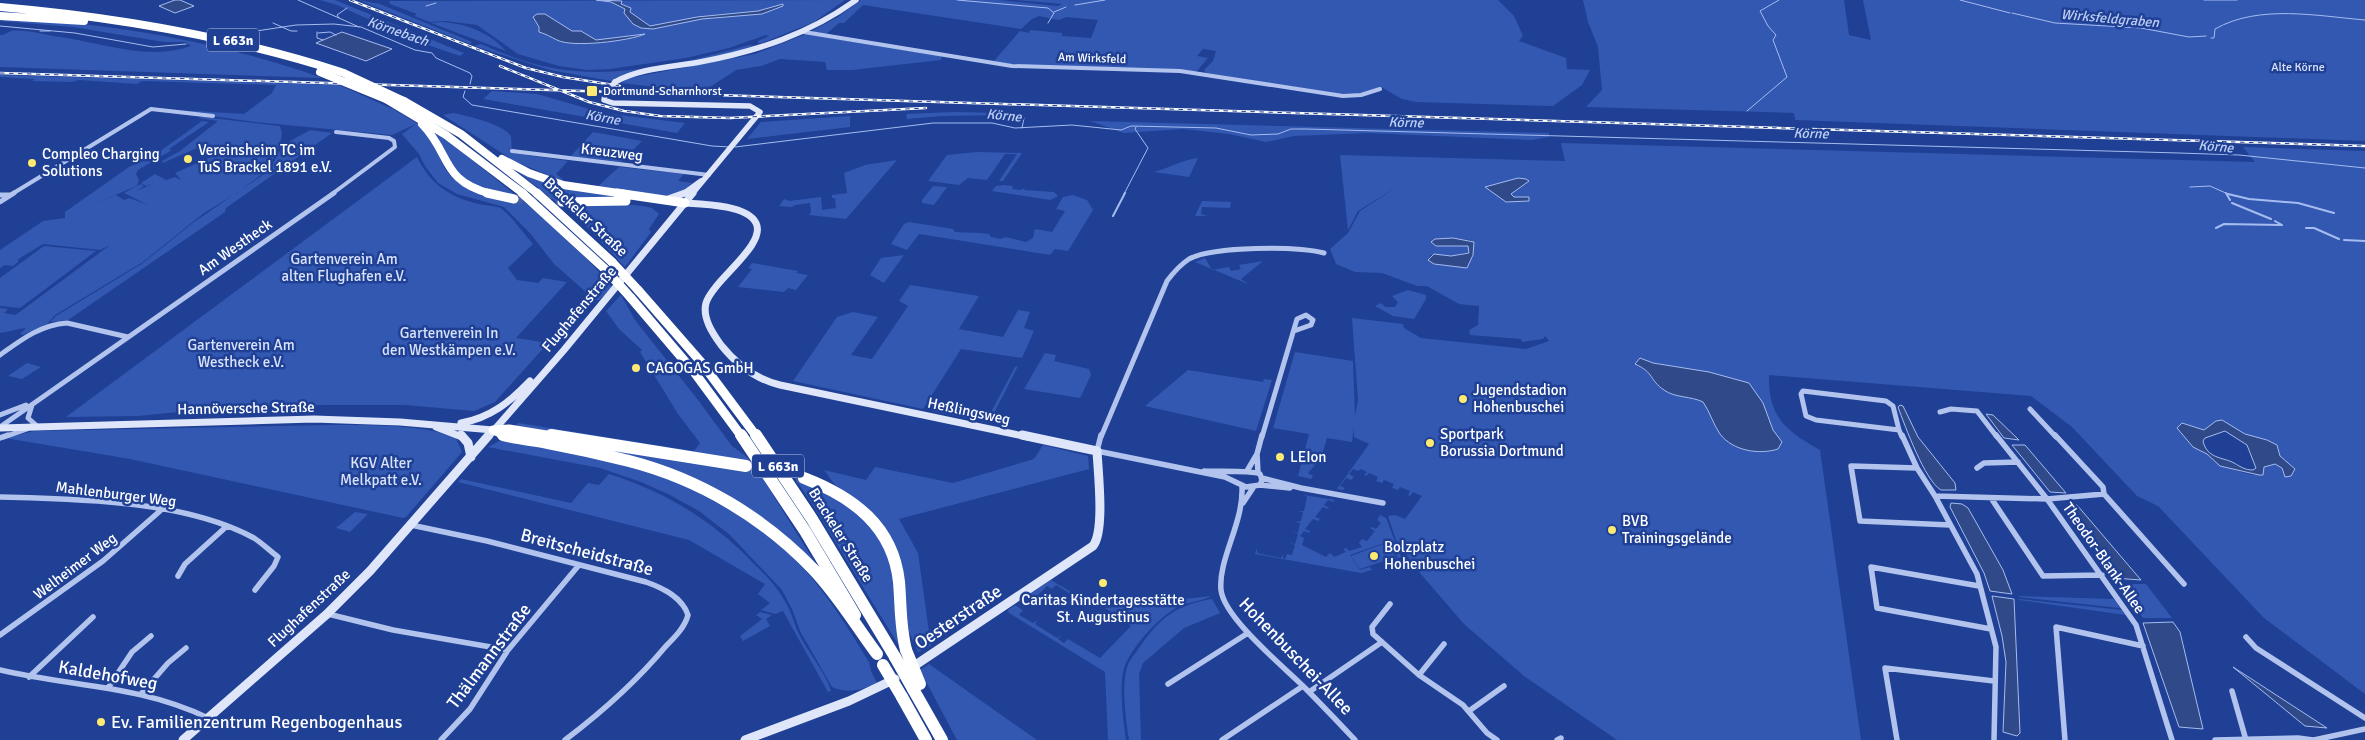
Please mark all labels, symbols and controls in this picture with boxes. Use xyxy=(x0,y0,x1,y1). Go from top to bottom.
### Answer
water label: Wirksfeldgraben xyxy=(2060,6,2160,31)
water label: Körnebach xyxy=(365,13,431,50)
road number: L 663n xyxy=(207,28,259,52)
street label: Am Wirksfeld xyxy=(1058,50,1126,67)
park label: Alte Körne xyxy=(2271,60,2325,75)
marker: Dortmund-Scharnhorst xyxy=(585,84,599,98)
place label: Dortmund-Scharnhorst xyxy=(603,84,722,99)
water label: Körne xyxy=(986,105,1023,126)
water label: Körne xyxy=(584,106,623,129)
water label: Körne xyxy=(1388,113,1425,132)
water label: Körne xyxy=(1793,124,1830,143)
water label: Körne xyxy=(2198,136,2235,157)
street label: Kreuzweg xyxy=(580,139,644,165)
place label: Vereinsheim TC im TuS Brackel 1891 e.V. xyxy=(198,141,332,176)
place label: Compleo Charging Solutions xyxy=(42,145,160,180)
marker: Vereinsheim TC im TuS Brackel 1891 e.V. xyxy=(182,153,194,165)
marker: Compleo Charging Solutions xyxy=(26,157,38,169)
street label: Brackeler Straße xyxy=(540,174,632,260)
street label: Am Westheck xyxy=(195,215,276,279)
park label: Gartenverein Am alten Flughafen e.V. xyxy=(281,250,407,285)
street label: Flughafenstraße xyxy=(538,263,620,355)
park label: Gartenverein In den Westkämpen e.V. xyxy=(382,324,516,359)
park label: Gartenverein Am Westheck e.V. xyxy=(187,336,295,371)
place label: CAGOGAS GmbH xyxy=(646,359,754,377)
marker: CAGOGAS GmbH xyxy=(630,362,642,374)
place label: Jugendstadion Hohenbuschei xyxy=(1473,381,1567,416)
street label: Heßlingsweg xyxy=(926,393,1012,429)
marker: Jugendstadion Hohenbuschei xyxy=(1457,393,1469,405)
street label: Hannöversche Straße xyxy=(177,398,315,418)
place label: Sportpark Borussia Dortmund xyxy=(1440,425,1564,460)
marker: Sportpark Borussia Dortmund xyxy=(1424,437,1436,449)
place label: LEIon xyxy=(1290,448,1327,466)
marker: LEIon xyxy=(1274,451,1286,463)
park label: KGV Alter Melkpatt e.V. xyxy=(340,454,422,489)
road number: L 663n xyxy=(752,454,804,478)
street label: Mahlenburger Weg xyxy=(55,478,177,510)
street label: Brackeler Straße xyxy=(805,485,877,585)
street label: Theodor-Blank-Allee xyxy=(2059,499,2149,617)
place label: BVB Trainingsgelände xyxy=(1622,512,1732,547)
street label: Breitscheidstraße xyxy=(518,524,656,580)
marker: BVB Trainingsgelände xyxy=(1606,524,1618,536)
street label: Welheimer Weg xyxy=(30,529,120,603)
place label: Bolzplatz Hohenbuschei xyxy=(1384,538,1475,573)
marker: Bolzplatz Hohenbuschei xyxy=(1368,550,1380,562)
street label: Flughafenstraße xyxy=(264,565,354,651)
marker: Caritas Kindertagesstätte St. Augustinus xyxy=(1097,577,1109,589)
street label: Oesterstraße xyxy=(910,580,1006,654)
place label: Caritas Kindertagesstätte St. Augustinus xyxy=(1021,591,1185,626)
street label: Hohenbuschei-Allee xyxy=(1234,593,1358,719)
street label: Thälmannstraße xyxy=(442,599,536,713)
street label: Kaldehofweg xyxy=(57,655,159,695)
place label: Ev. Familienzentrum Regenbogenhaus xyxy=(111,711,402,733)
marker: Ev. Familienzentrum Regenbogenhaus xyxy=(95,716,107,728)

